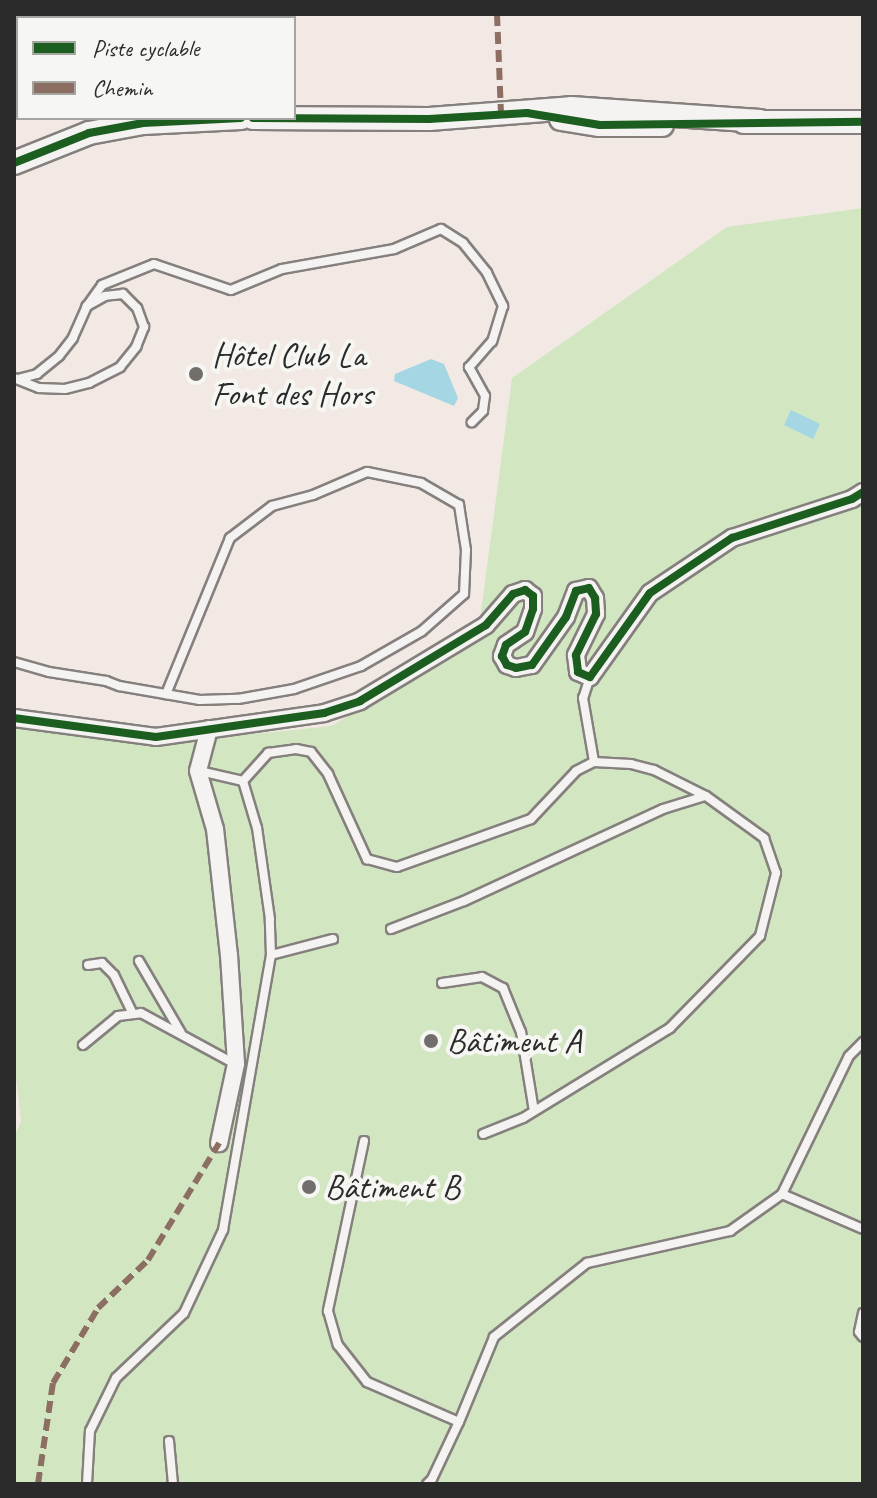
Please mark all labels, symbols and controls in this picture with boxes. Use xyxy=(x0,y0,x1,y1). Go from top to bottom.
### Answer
legend xyxy=(16,16,296,120)
text: Piste cyclable xyxy=(92,33,199,63)
text: Chemin xyxy=(92,73,152,103)
place label: Hôtel Club La Font des Hors xyxy=(212,334,373,414)
marker: Hôtel Club La Font des Hors xyxy=(187,365,205,383)
place label: Bâtiment A xyxy=(447,1021,581,1061)
marker: Bâtiment A xyxy=(422,1032,440,1050)
place label: Bâtiment B xyxy=(325,1167,460,1207)
marker: Bâtiment B xyxy=(300,1178,318,1196)

